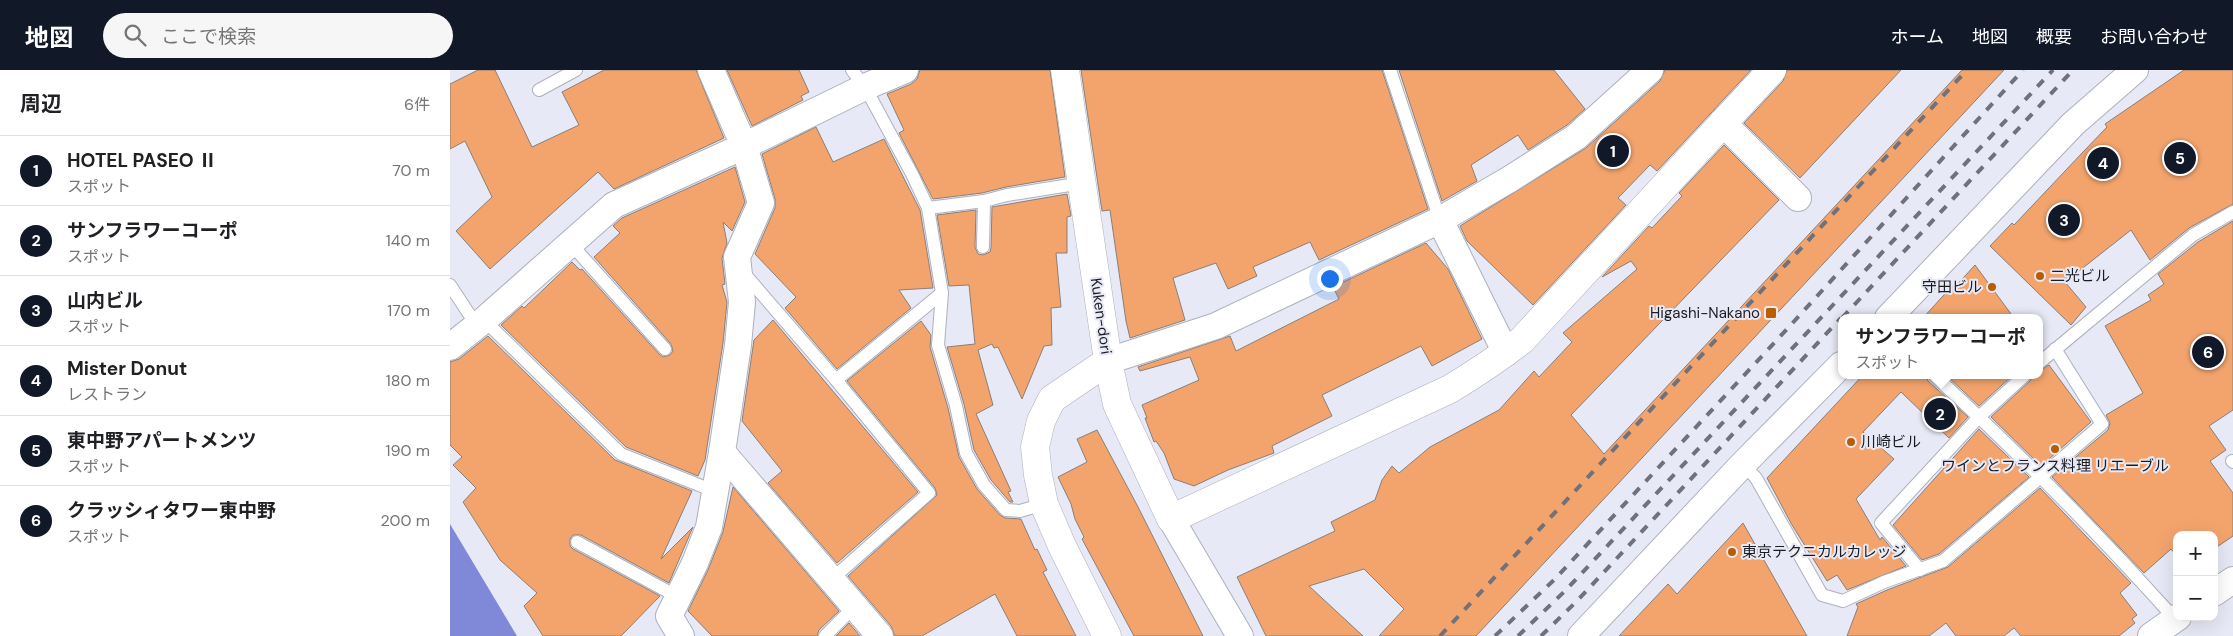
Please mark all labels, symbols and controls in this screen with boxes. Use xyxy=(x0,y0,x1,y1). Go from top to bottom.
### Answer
search box xyxy=(103,13,453,58)
icon: search xyxy=(121,21,149,49)
text: 地図 xyxy=(25,22,73,53)
text: ここで検索 xyxy=(161,24,256,49)
text: ホーム xyxy=(1891,25,1944,49)
text: 地図 xyxy=(1972,25,2008,49)
text: 概要 xyxy=(2036,25,2072,49)
text: お問い合わせ xyxy=(2100,25,2208,49)
text: 周辺 xyxy=(20,90,62,118)
text: 6件 xyxy=(404,94,430,115)
pin: 1 xyxy=(1597,132,1629,170)
pin: 5 xyxy=(2164,139,2196,177)
pin: 4 xyxy=(2087,144,2119,182)
text: HOTEL PASEO Ⅱ xyxy=(67,148,217,173)
text: 1 xyxy=(33,160,39,181)
text: 70 m xyxy=(392,160,430,181)
text: スポット xyxy=(67,176,131,197)
pin: 3 xyxy=(2048,201,2080,239)
text: サンフラワーコーポ xyxy=(67,218,237,243)
text: 2 xyxy=(31,230,41,251)
text: 140 m xyxy=(386,230,430,251)
text: スポット xyxy=(67,246,131,267)
your location xyxy=(1317,266,1343,292)
place label: 二光ビル xyxy=(2050,266,2110,286)
marker: 二光ビル xyxy=(2034,270,2046,282)
street label: Kuken-dori xyxy=(1086,277,1116,355)
place label: 守田ビル xyxy=(1922,277,1982,297)
marker: 守田ビル xyxy=(1986,281,1998,293)
text: 山内ビル xyxy=(67,288,143,313)
text: 3 xyxy=(31,300,41,321)
text: 170 m xyxy=(387,300,430,321)
place label: Higashi-Nakano xyxy=(1650,303,1760,323)
marker: Higashi-Nakano xyxy=(1764,306,1778,320)
popup xyxy=(1838,314,2043,379)
text: スポット xyxy=(67,316,131,337)
text: サンフラワーコーポ xyxy=(1855,324,2026,349)
pin: 6 xyxy=(2192,333,2224,371)
text: スポット xyxy=(1855,352,1919,373)
text: Mister Donut xyxy=(67,356,187,381)
text: 4 xyxy=(31,370,41,391)
text: 180 m xyxy=(386,370,430,391)
text: レストラン xyxy=(67,384,147,405)
pin: 2 xyxy=(1924,395,1956,433)
text: 東中野アパートメンツ xyxy=(67,428,257,453)
place label: 川崎ビル xyxy=(1861,432,1921,452)
marker: 川崎ビル xyxy=(1845,436,1857,448)
text: 5 xyxy=(31,440,41,461)
text: 190 m xyxy=(386,440,430,461)
marker: ワインとフランス料理 リエーブル xyxy=(2049,443,2061,455)
text: スポット xyxy=(67,456,131,477)
place label: ワインとフランス料理 リエーブル xyxy=(1941,456,2169,476)
text: クラッシィタワー東中野 xyxy=(67,498,276,523)
text: 6 xyxy=(31,510,41,531)
text: 200 m xyxy=(381,510,430,531)
text: スポット xyxy=(67,526,131,547)
map controls xyxy=(2173,531,2218,621)
button: + xyxy=(2173,531,2218,576)
place label: 東京テクニカルカレッジ xyxy=(1742,542,1907,562)
marker: 東京テクニカルカレッジ xyxy=(1726,546,1738,558)
button: − xyxy=(2173,576,2218,621)

